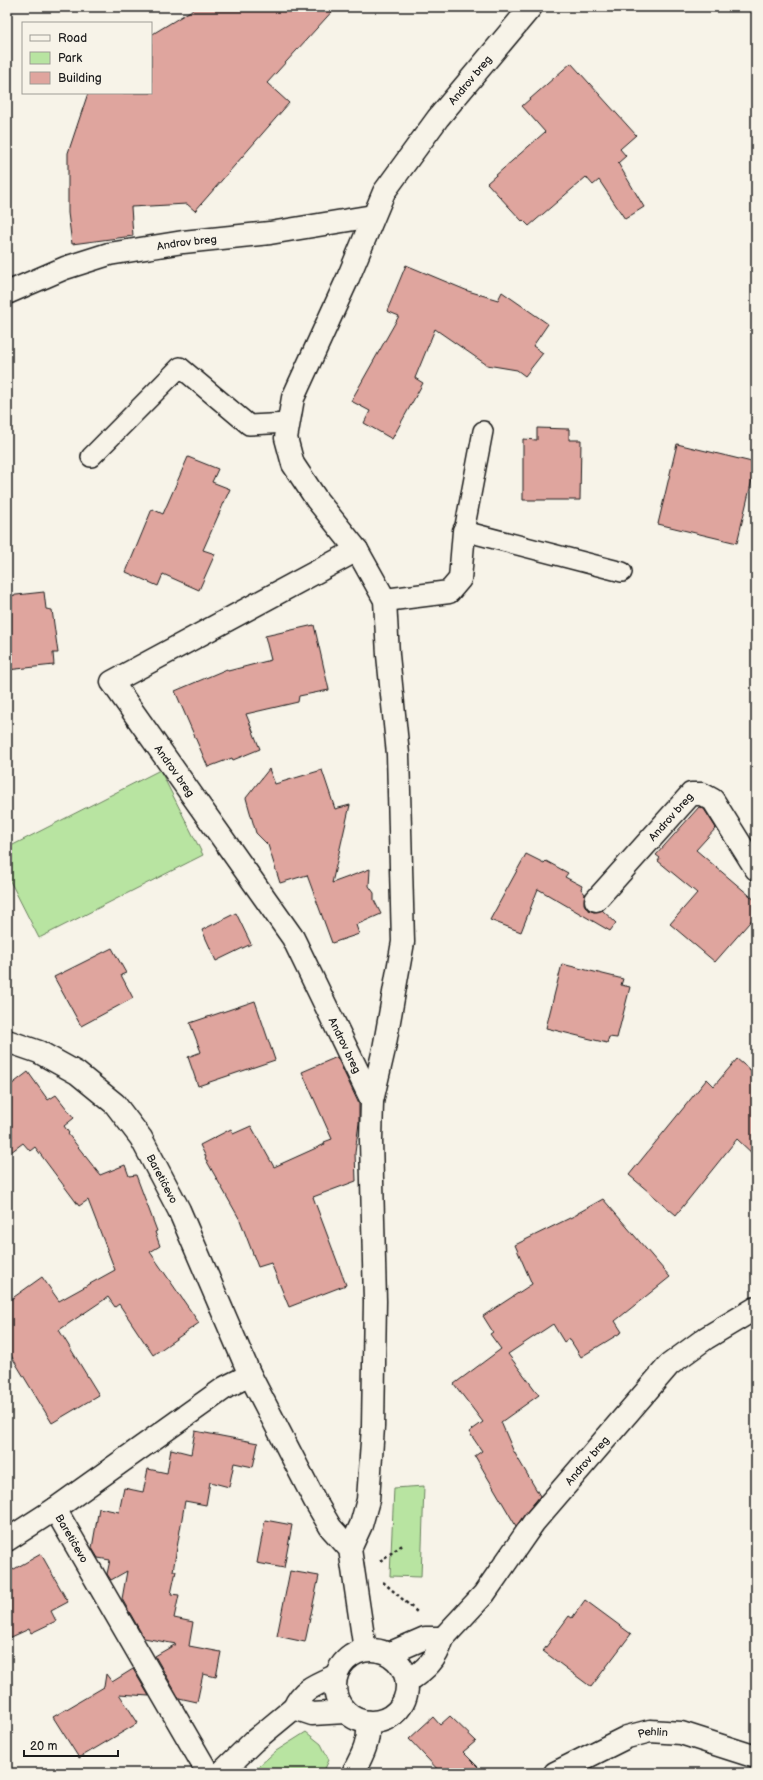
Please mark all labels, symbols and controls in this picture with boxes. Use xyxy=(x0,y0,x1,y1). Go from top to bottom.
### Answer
legend xyxy=(22,22,152,94)
text: Road xyxy=(58,31,87,46)
text: Park xyxy=(58,51,82,66)
street label: Androv breg xyxy=(446,53,494,107)
text: Building xyxy=(58,71,102,86)
street label: Androv breg xyxy=(156,232,217,253)
street label: Androv breg xyxy=(152,742,197,799)
street label: Androv breg xyxy=(646,790,696,843)
street label: Androv breg xyxy=(326,1015,364,1075)
street label: Baretićevo xyxy=(144,1152,181,1205)
street label: Androv breg xyxy=(562,1433,612,1488)
street label: Baretićevo xyxy=(53,1512,91,1565)
street label: Pehlin xyxy=(636,1724,668,1740)
scale bar xyxy=(24,1732,118,1758)
text: 20 m xyxy=(30,1739,57,1754)

